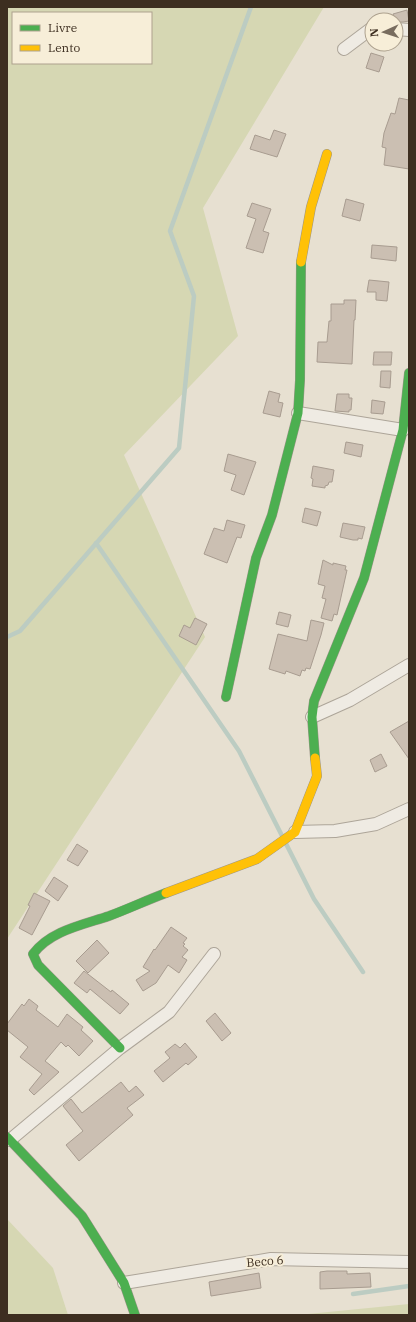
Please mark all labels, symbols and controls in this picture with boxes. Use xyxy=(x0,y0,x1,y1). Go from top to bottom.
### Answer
legend xyxy=(12,12,152,64)
north arrow xyxy=(364,12,404,52)
text: Livre xyxy=(48,20,77,35)
text: N xyxy=(367,28,381,37)
text: Lento xyxy=(48,40,80,55)
street label: Beco 6 xyxy=(246,1252,284,1270)

